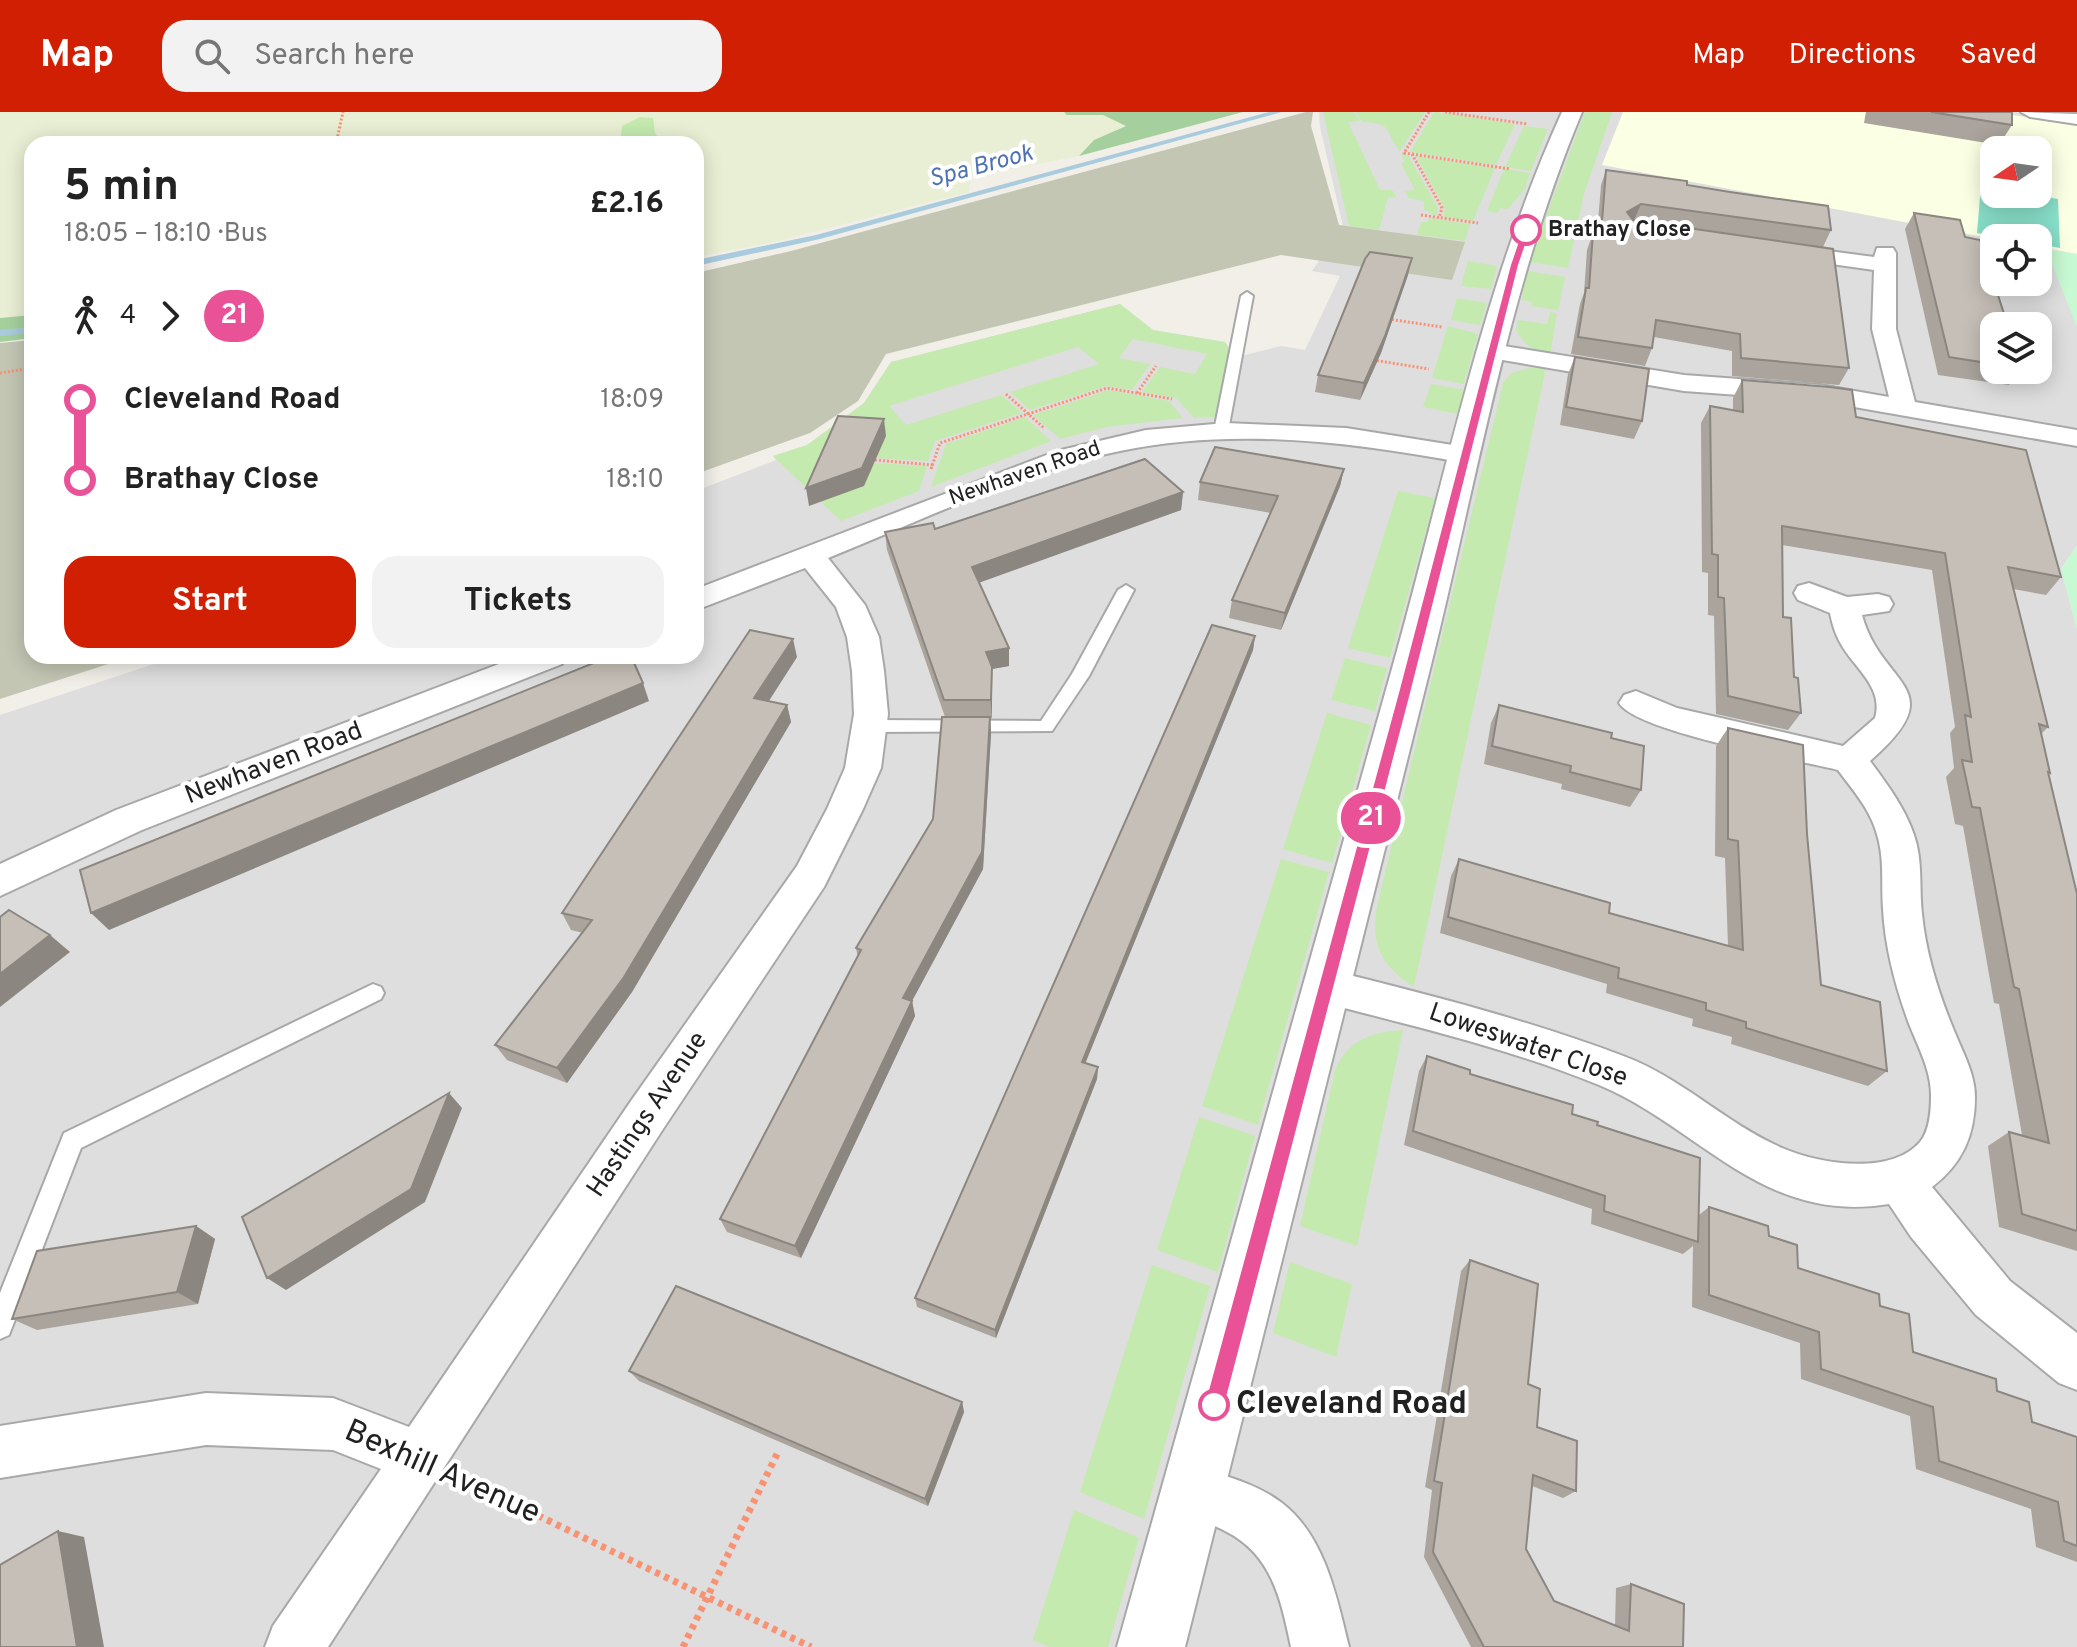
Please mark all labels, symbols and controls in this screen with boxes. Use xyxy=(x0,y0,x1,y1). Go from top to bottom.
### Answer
search box xyxy=(162,20,722,92)
text: Map xyxy=(40,32,114,81)
icon: search xyxy=(190,34,234,78)
text: Search here xyxy=(254,38,414,75)
text: Map xyxy=(1692,38,1745,74)
text: Directions xyxy=(1789,38,1916,74)
text: Saved xyxy=(1960,38,2037,74)
north arrow xyxy=(1980,136,2052,208)
map controls xyxy=(1980,136,2052,384)
water label: Spa Brook xyxy=(926,139,1037,195)
text: 5 min xyxy=(64,160,179,216)
text: £2.16 xyxy=(590,186,664,223)
marker: Brathay Close xyxy=(1511,215,1541,245)
place label: Brathay Close xyxy=(1548,217,1691,244)
text: 18:05 – 18:10 · Bus xyxy=(64,218,268,251)
button: locate xyxy=(1980,224,2052,296)
icon: walk xyxy=(64,294,108,338)
icon: forward xyxy=(148,294,192,338)
text: 21 xyxy=(220,298,248,334)
text: 4 xyxy=(120,300,136,333)
button: layers xyxy=(1980,312,2052,384)
text: Cleveland Road xyxy=(124,382,340,419)
text: 18:09 xyxy=(600,384,664,417)
street label: Newhaven Road xyxy=(946,435,1104,513)
text: Brathay Close xyxy=(124,462,319,499)
text: 18:10 xyxy=(606,464,664,497)
button: Start xyxy=(64,556,356,648)
button: Tickets xyxy=(372,556,664,648)
street label: Newhaven Road xyxy=(181,715,367,813)
line badge: 21 xyxy=(1335,792,1407,844)
text: 21 xyxy=(1357,800,1385,836)
street label: Loweswater Close xyxy=(1424,997,1632,1095)
street label: Hastings Avenue xyxy=(580,1026,716,1204)
place label: Cleveland Road xyxy=(1236,1385,1467,1425)
marker: Cleveland Road xyxy=(1199,1390,1229,1420)
street label: Bexhill Avenue xyxy=(338,1412,546,1534)

